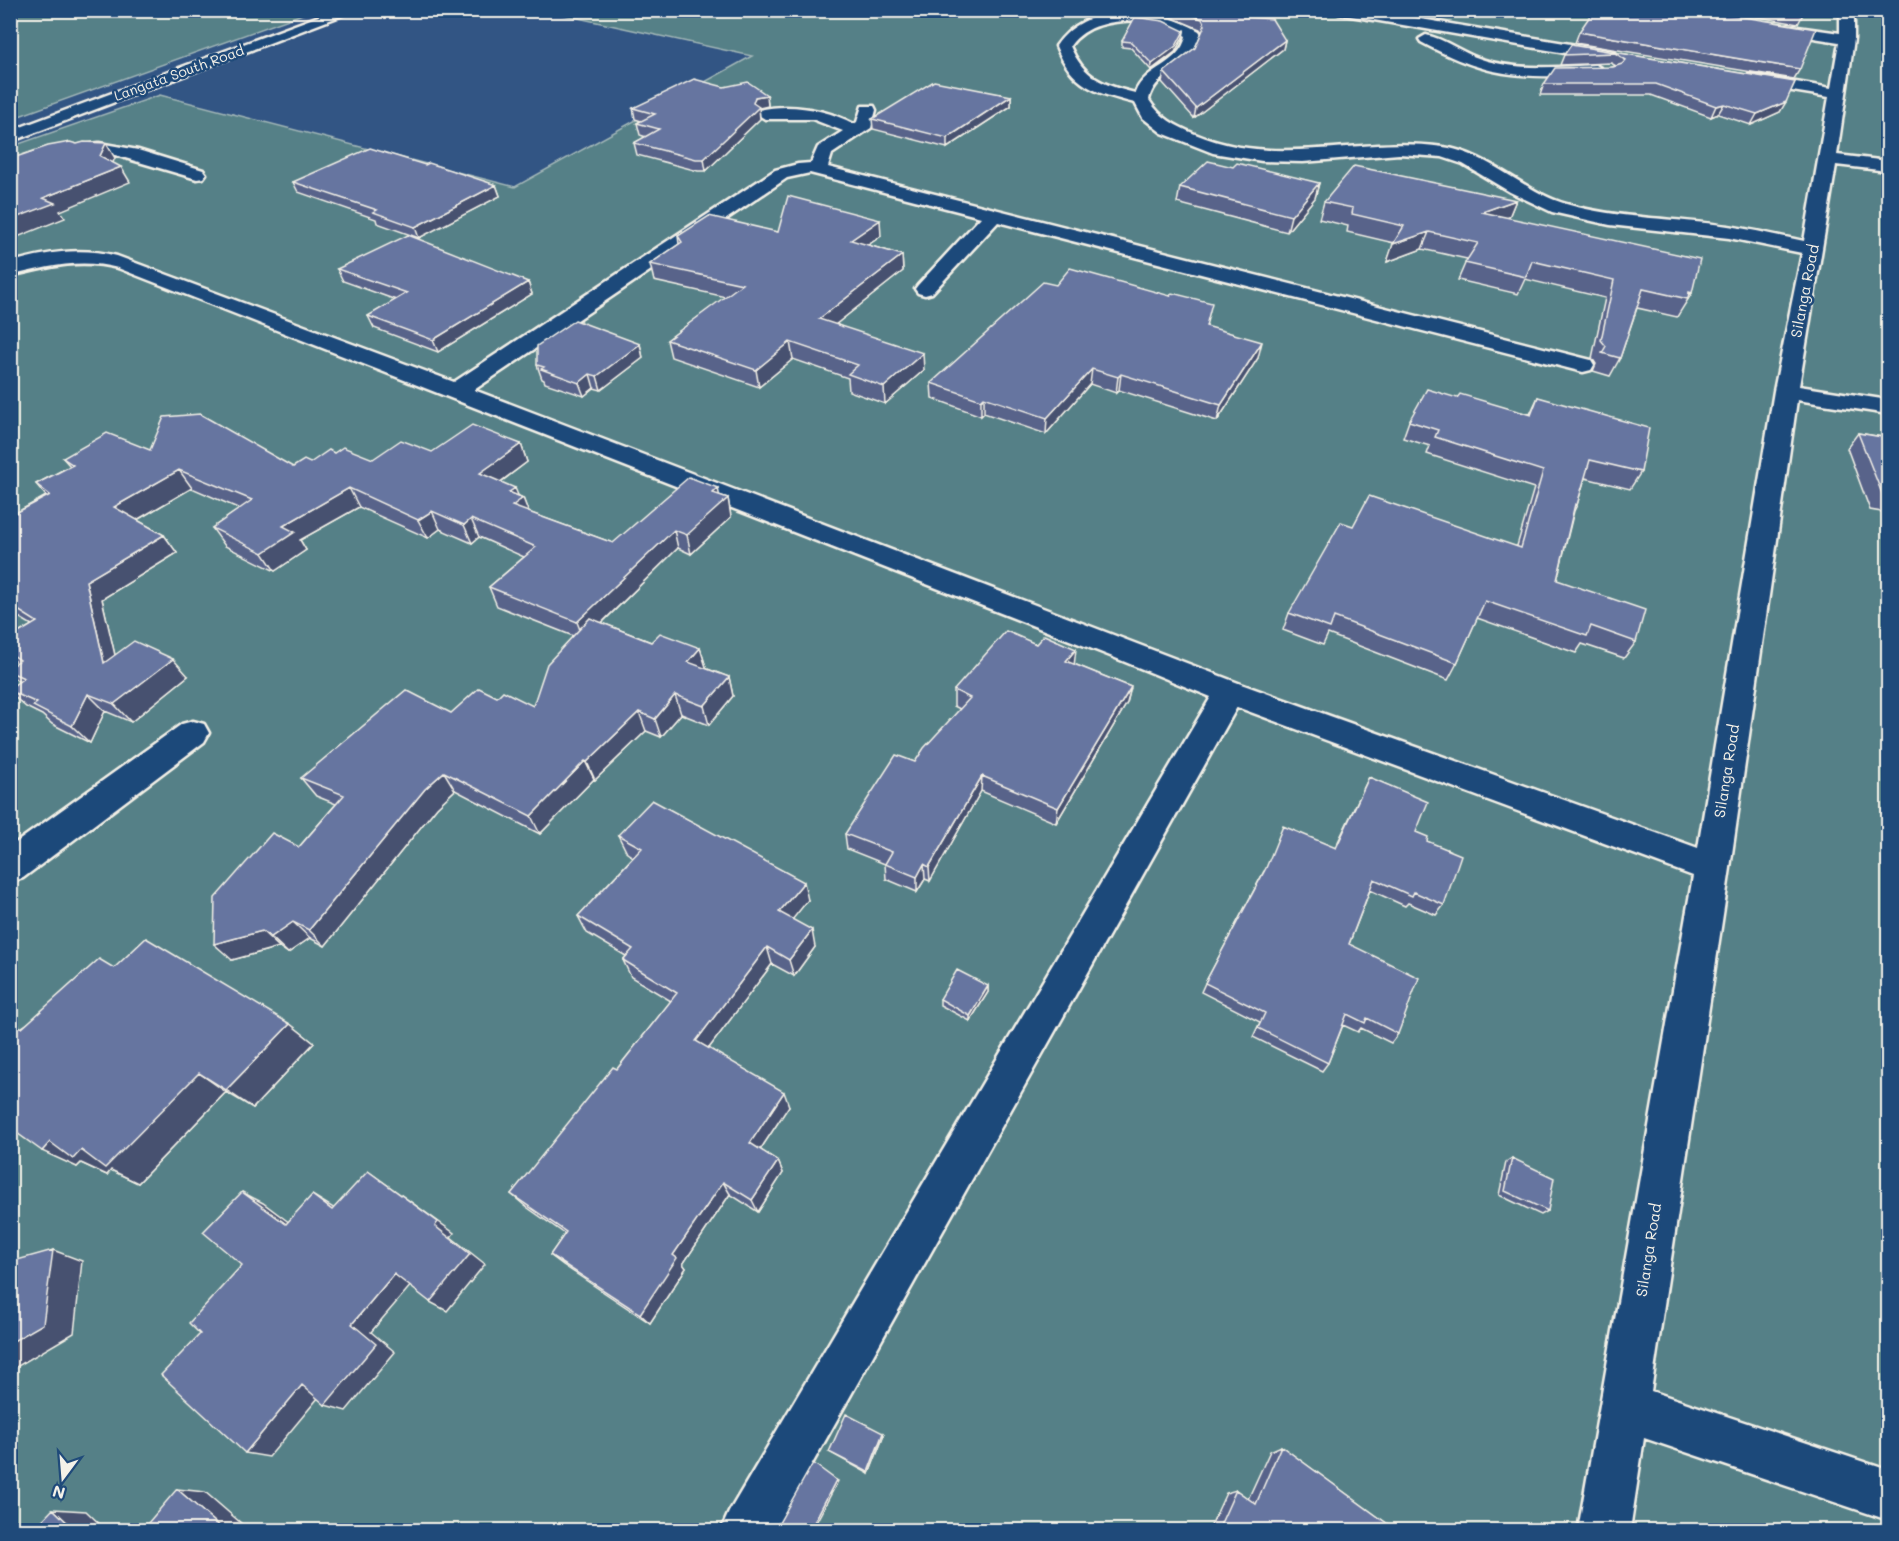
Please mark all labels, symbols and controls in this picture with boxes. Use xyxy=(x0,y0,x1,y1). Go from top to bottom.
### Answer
street label: Langata South Road xyxy=(111,40,247,105)
street label: Silanga Road xyxy=(1785,242,1823,339)
street label: Silanga Road xyxy=(1709,723,1743,819)
street label: Silanga Road xyxy=(1631,1202,1665,1298)
north arrow xyxy=(33,1448,93,1508)
text: N xyxy=(50,1481,67,1505)

